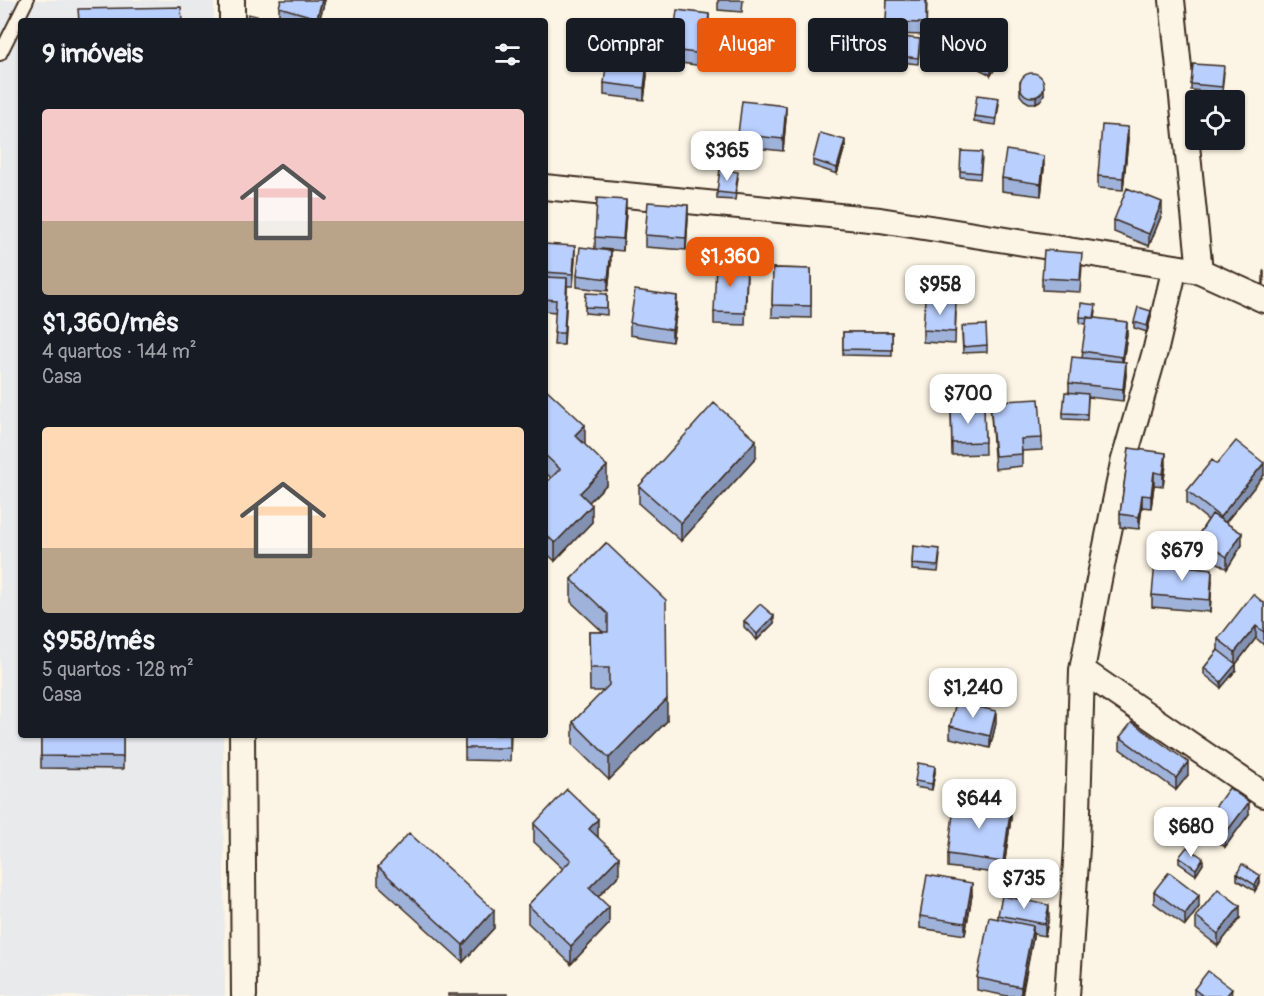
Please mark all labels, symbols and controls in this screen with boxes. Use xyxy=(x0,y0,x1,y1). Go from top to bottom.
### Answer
chip: Comprar xyxy=(566,18,685,72)
chip: Alugar xyxy=(697,18,796,72)
chip: Filtros xyxy=(808,18,908,72)
chip: Novo xyxy=(920,18,1008,72)
text: 9 imóveis xyxy=(42,38,143,70)
icon: filters xyxy=(491,38,524,71)
map controls xyxy=(1185,90,1245,150)
button: locate xyxy=(1185,90,1245,150)
pin: $365 xyxy=(691,131,763,182)
text: $365 xyxy=(705,138,749,163)
icon: home xyxy=(229,148,337,256)
pin: $1,360 xyxy=(681,237,779,288)
text: $1,360 xyxy=(700,244,760,269)
pin: $958 xyxy=(904,265,976,316)
text: $958 xyxy=(919,272,961,297)
text: $1,360/mês xyxy=(42,307,178,339)
text: 4 quartos · 144 m² xyxy=(42,339,197,364)
text: Casa xyxy=(42,364,82,389)
pin: $700 xyxy=(932,374,1004,425)
text: $700 xyxy=(944,381,992,406)
icon: home xyxy=(229,466,337,574)
pin: $679 xyxy=(1146,531,1218,582)
text: $679 xyxy=(1160,538,1204,563)
text: $958/mês xyxy=(42,625,155,657)
text: 5 quartos · 128 m² xyxy=(42,657,194,682)
pin: $1,240 xyxy=(924,668,1022,719)
text: $1,240 xyxy=(943,675,1003,700)
text: Casa xyxy=(42,682,82,707)
pin: $644 xyxy=(943,779,1015,830)
text: $644 xyxy=(956,786,1002,811)
pin: $680 xyxy=(1155,807,1227,858)
text: $680 xyxy=(1168,814,1214,839)
pin: $735 xyxy=(988,859,1060,910)
text: $735 xyxy=(1002,866,1046,891)

